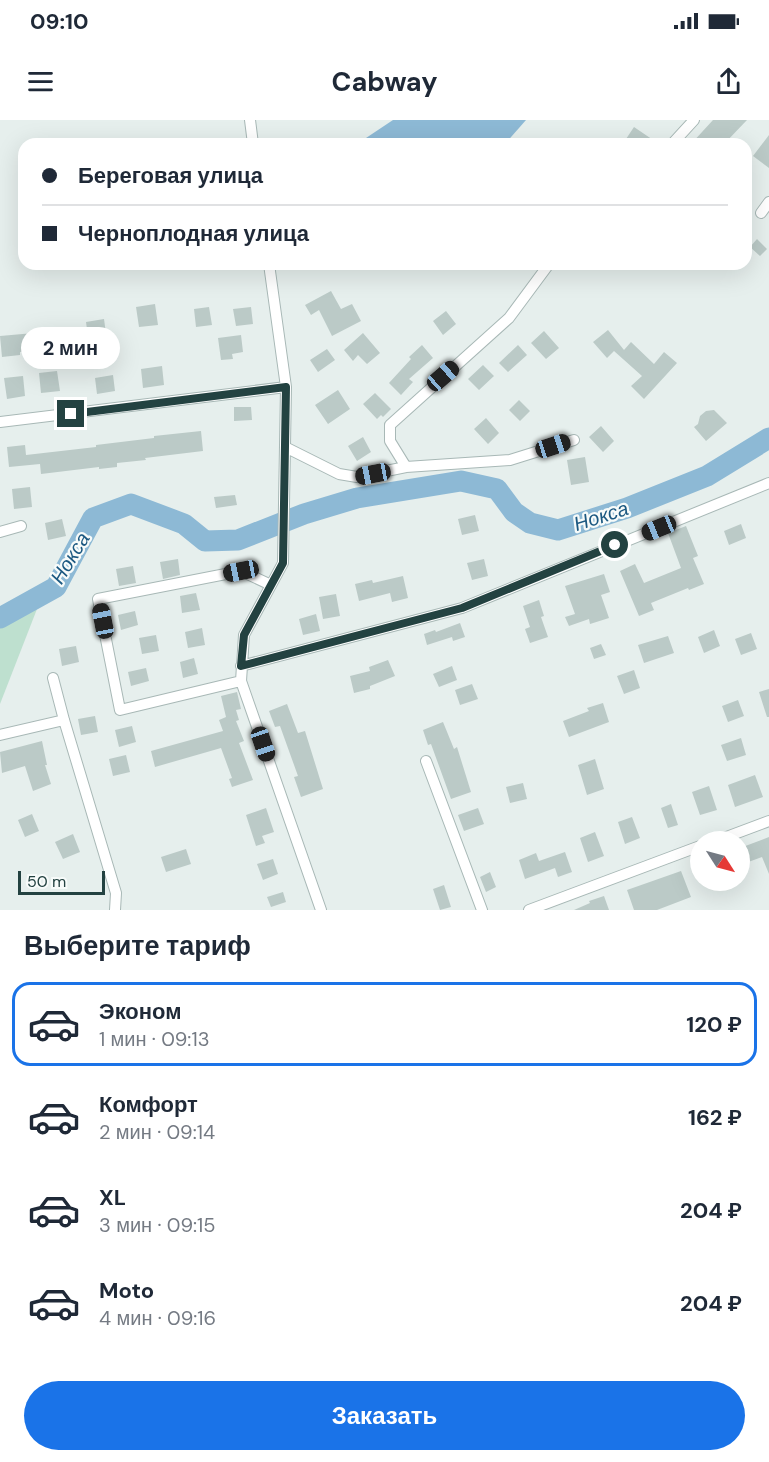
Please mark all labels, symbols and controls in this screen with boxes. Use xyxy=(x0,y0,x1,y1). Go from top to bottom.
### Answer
text: 09:10 xyxy=(30,7,89,36)
text: Cabway xyxy=(331,64,438,99)
icon: menu xyxy=(24,65,57,98)
icon: share xyxy=(712,65,745,98)
text: Береговая улица xyxy=(78,161,263,190)
text: Черноплодная улица xyxy=(78,219,309,248)
callout: 2 мин xyxy=(22,327,121,369)
text: 2 мин xyxy=(43,335,98,361)
car xyxy=(424,357,462,395)
route end xyxy=(57,400,84,427)
car xyxy=(533,432,573,460)
car xyxy=(354,462,392,486)
water label: Нокса xyxy=(570,495,632,537)
car xyxy=(639,513,679,543)
water label: Нокса xyxy=(44,527,96,589)
route start xyxy=(601,531,628,558)
car xyxy=(222,559,260,583)
car xyxy=(91,602,115,640)
car xyxy=(249,724,277,764)
north arrow xyxy=(690,831,750,891)
map controls xyxy=(690,831,750,891)
scale bar xyxy=(18,868,105,896)
text: 50 m xyxy=(27,871,66,892)
text: Выберите тариф xyxy=(24,928,251,963)
icon: car xyxy=(27,997,81,1051)
text: Эконом xyxy=(99,997,182,1026)
text: 120 ₽ xyxy=(686,1010,742,1039)
text: 1 мин · 09:13 xyxy=(99,1026,209,1052)
icon: car xyxy=(27,1090,81,1144)
text: Комфорт xyxy=(99,1090,198,1119)
text: 162 ₽ xyxy=(688,1103,742,1132)
text: 2 мин · 09:14 xyxy=(99,1119,215,1145)
icon: car xyxy=(27,1183,81,1237)
text: XL xyxy=(99,1183,126,1212)
text: 204 ₽ xyxy=(680,1196,742,1225)
text: 3 мин · 09:15 xyxy=(99,1212,215,1238)
icon: car xyxy=(27,1276,81,1330)
text: Moto xyxy=(99,1276,154,1305)
text: 204 ₽ xyxy=(680,1289,742,1318)
text: 4 мин · 09:16 xyxy=(99,1305,216,1331)
button: Заказать xyxy=(24,1381,745,1450)

